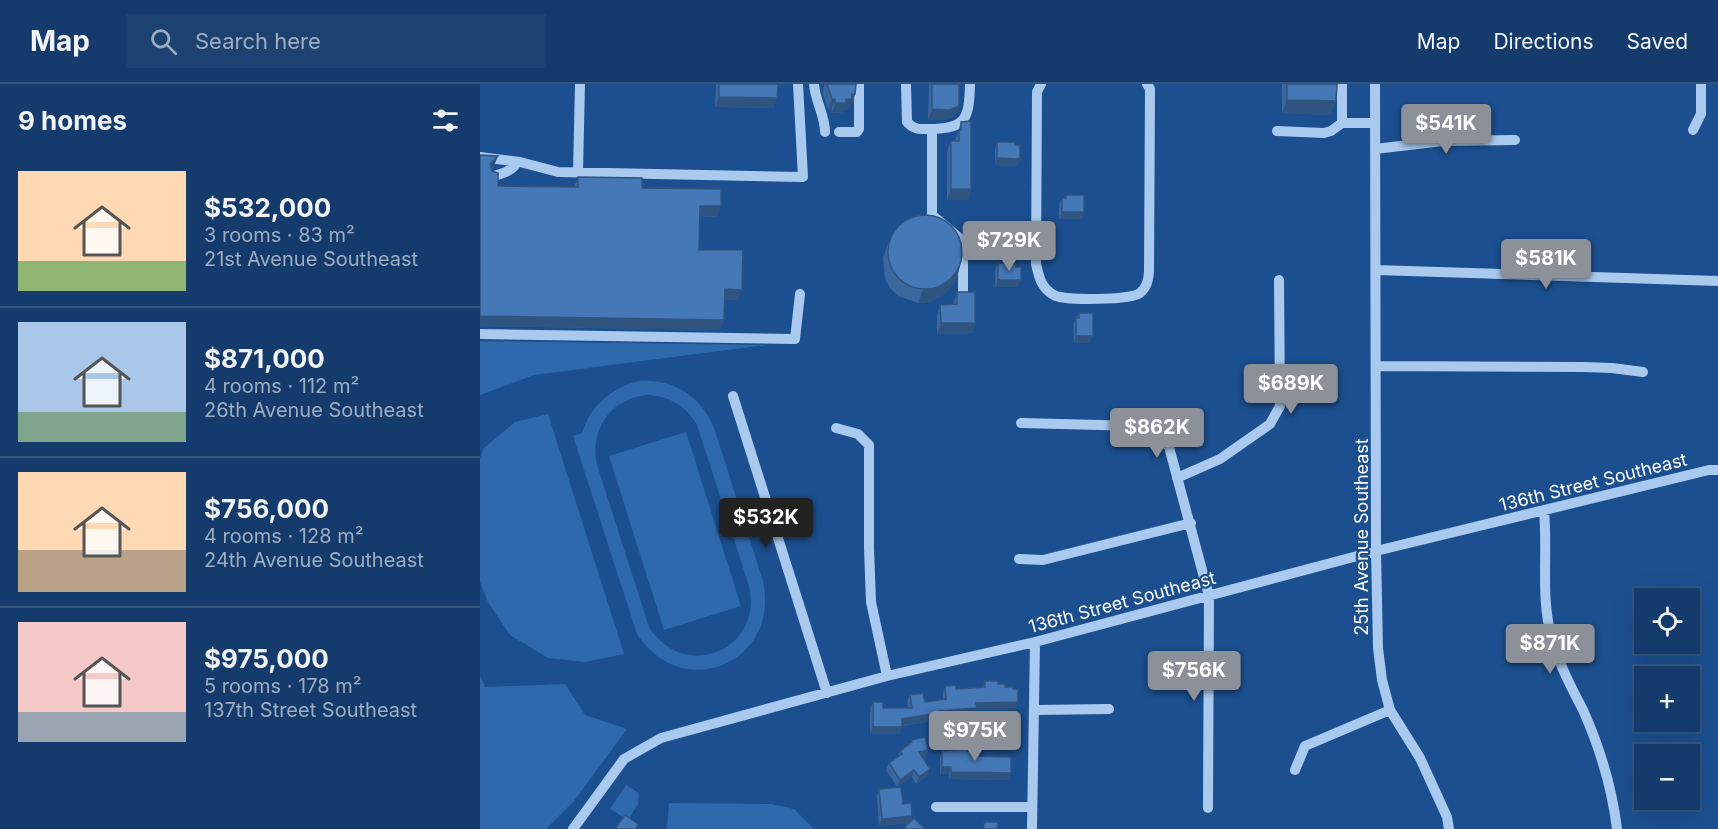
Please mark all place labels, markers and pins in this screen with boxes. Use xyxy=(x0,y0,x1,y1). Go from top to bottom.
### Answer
pin: $541K xyxy=(1404,104,1488,155)
pin: $729K xyxy=(967,221,1051,272)
pin: $581K xyxy=(1504,239,1588,290)
pin: $689K xyxy=(1249,364,1333,415)
pin: $862K xyxy=(1115,408,1199,459)
pin: $532K xyxy=(724,498,808,549)
pin: $871K xyxy=(1508,624,1592,675)
pin: $756K xyxy=(1152,651,1236,702)
pin: $975K xyxy=(933,711,1017,762)

